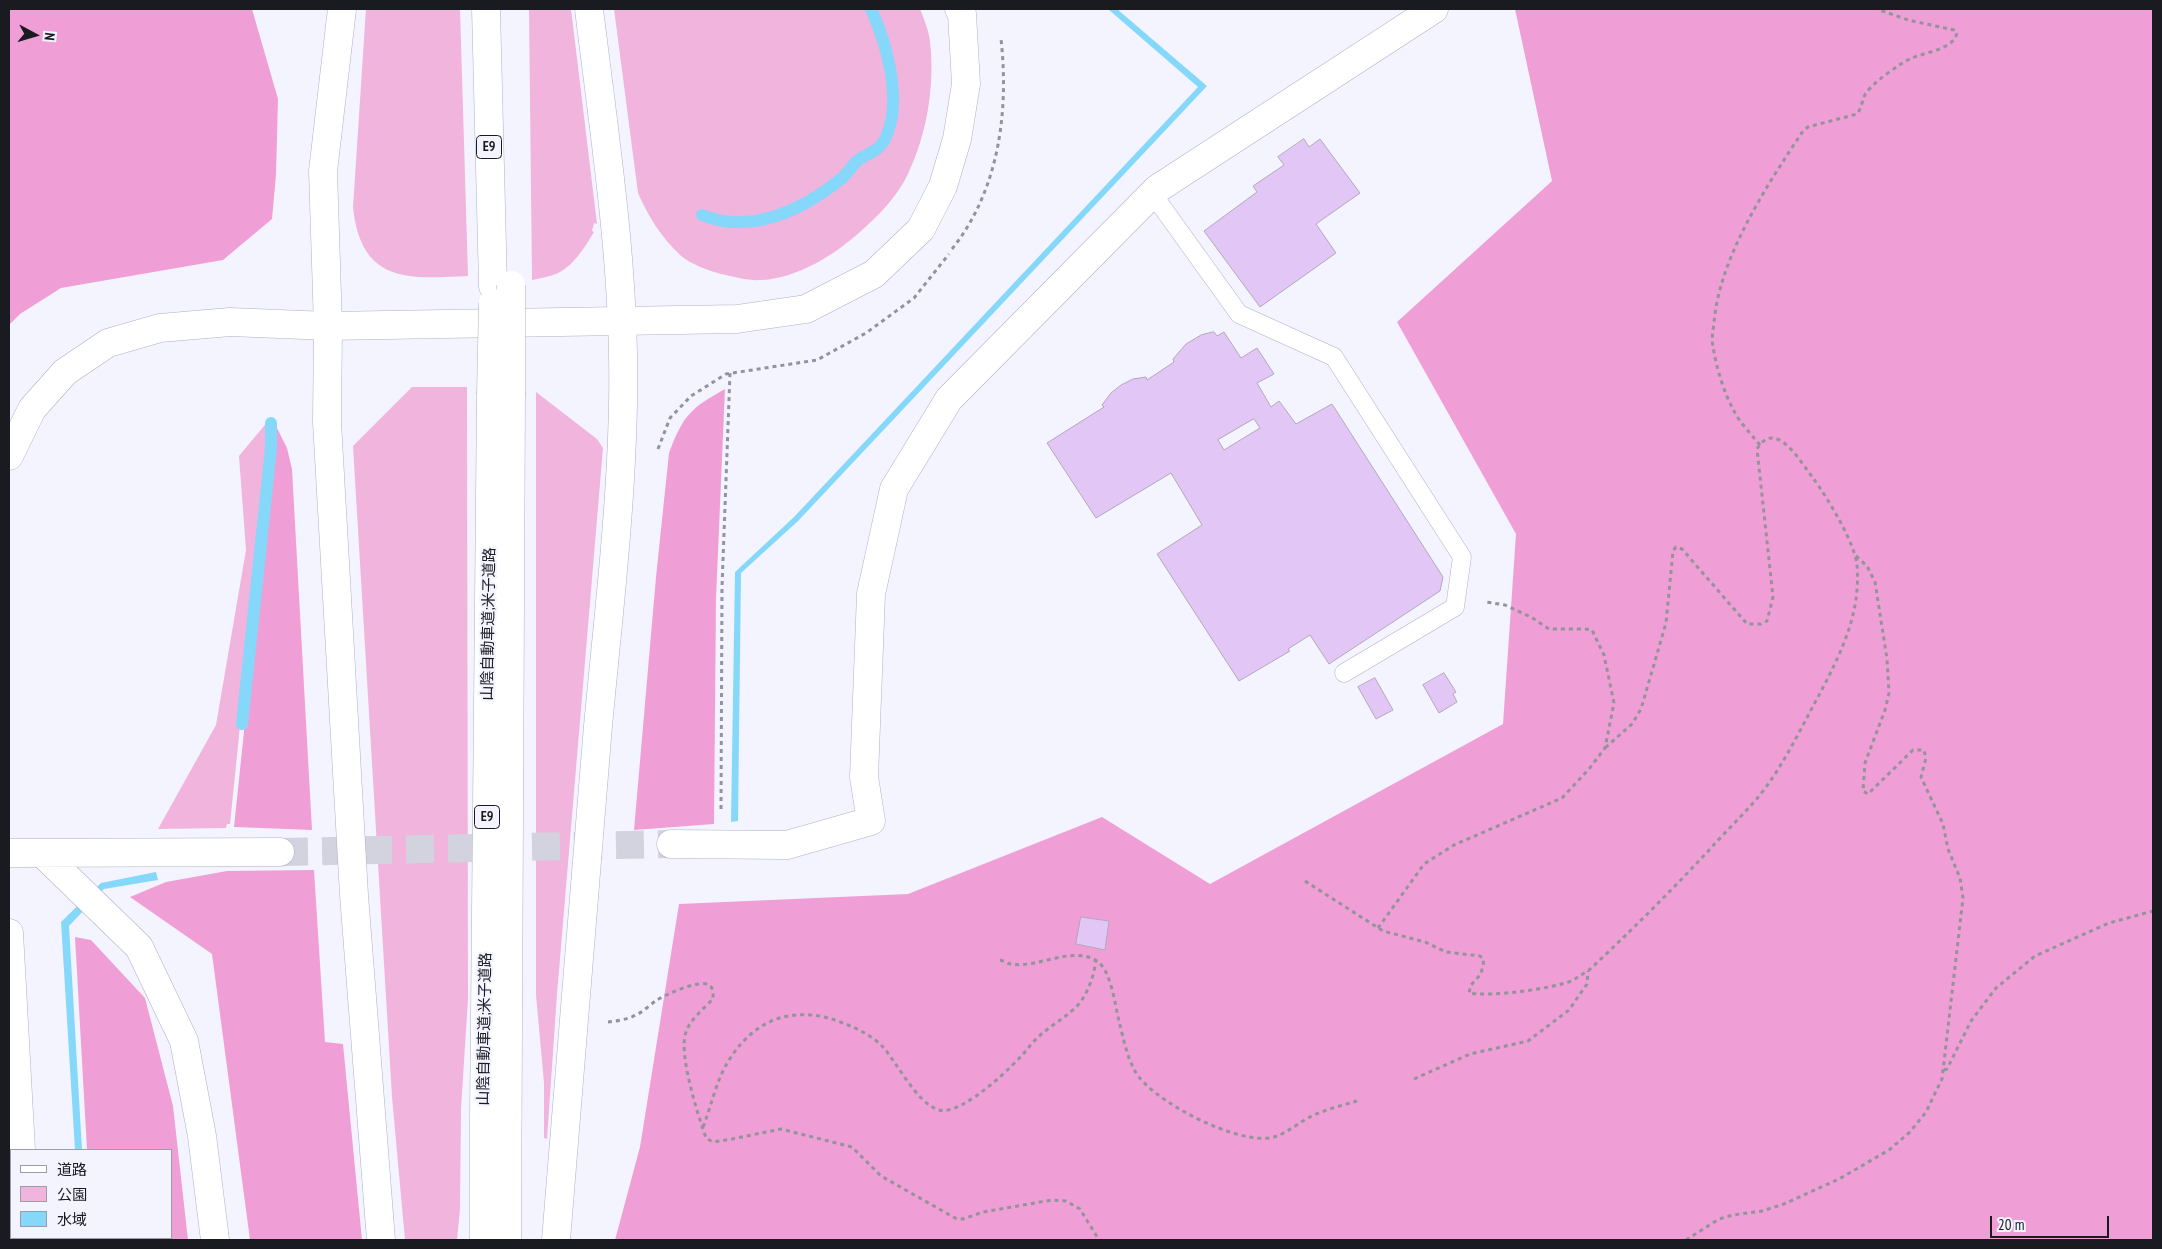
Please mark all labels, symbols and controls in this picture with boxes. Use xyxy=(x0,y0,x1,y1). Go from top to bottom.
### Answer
north arrow xyxy=(10,10,60,60)
text: N xyxy=(41,32,59,41)
road number: E9 xyxy=(476,136,502,158)
street label: 山陰自動車道;米子道路 xyxy=(479,547,499,701)
road number: E9 xyxy=(474,806,500,829)
street label: 山陰自動車道;米子道路 xyxy=(475,952,495,1106)
legend xyxy=(10,1149,172,1239)
text: 道路 xyxy=(57,1160,87,1179)
text: 公園 xyxy=(57,1185,87,1204)
scale bar xyxy=(1992,1206,2111,1238)
text: 水域 xyxy=(57,1210,87,1229)
text: 20 m xyxy=(1998,1215,2024,1234)

